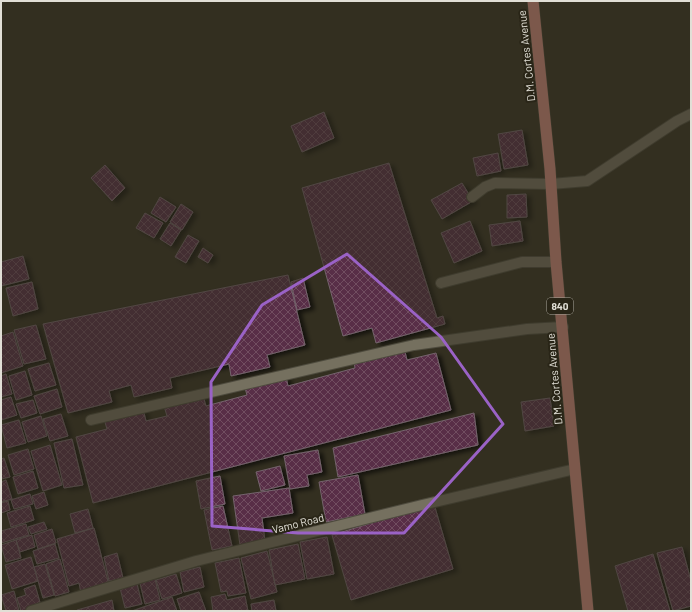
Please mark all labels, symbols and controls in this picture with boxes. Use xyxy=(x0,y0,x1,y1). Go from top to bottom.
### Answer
street label: D.M. Cortes Avenue xyxy=(515,10,537,102)
road number: 840 xyxy=(547,298,573,314)
street label: D.M. Cortes Avenue xyxy=(544,333,564,425)
street label: Vamo Road xyxy=(271,510,325,536)

